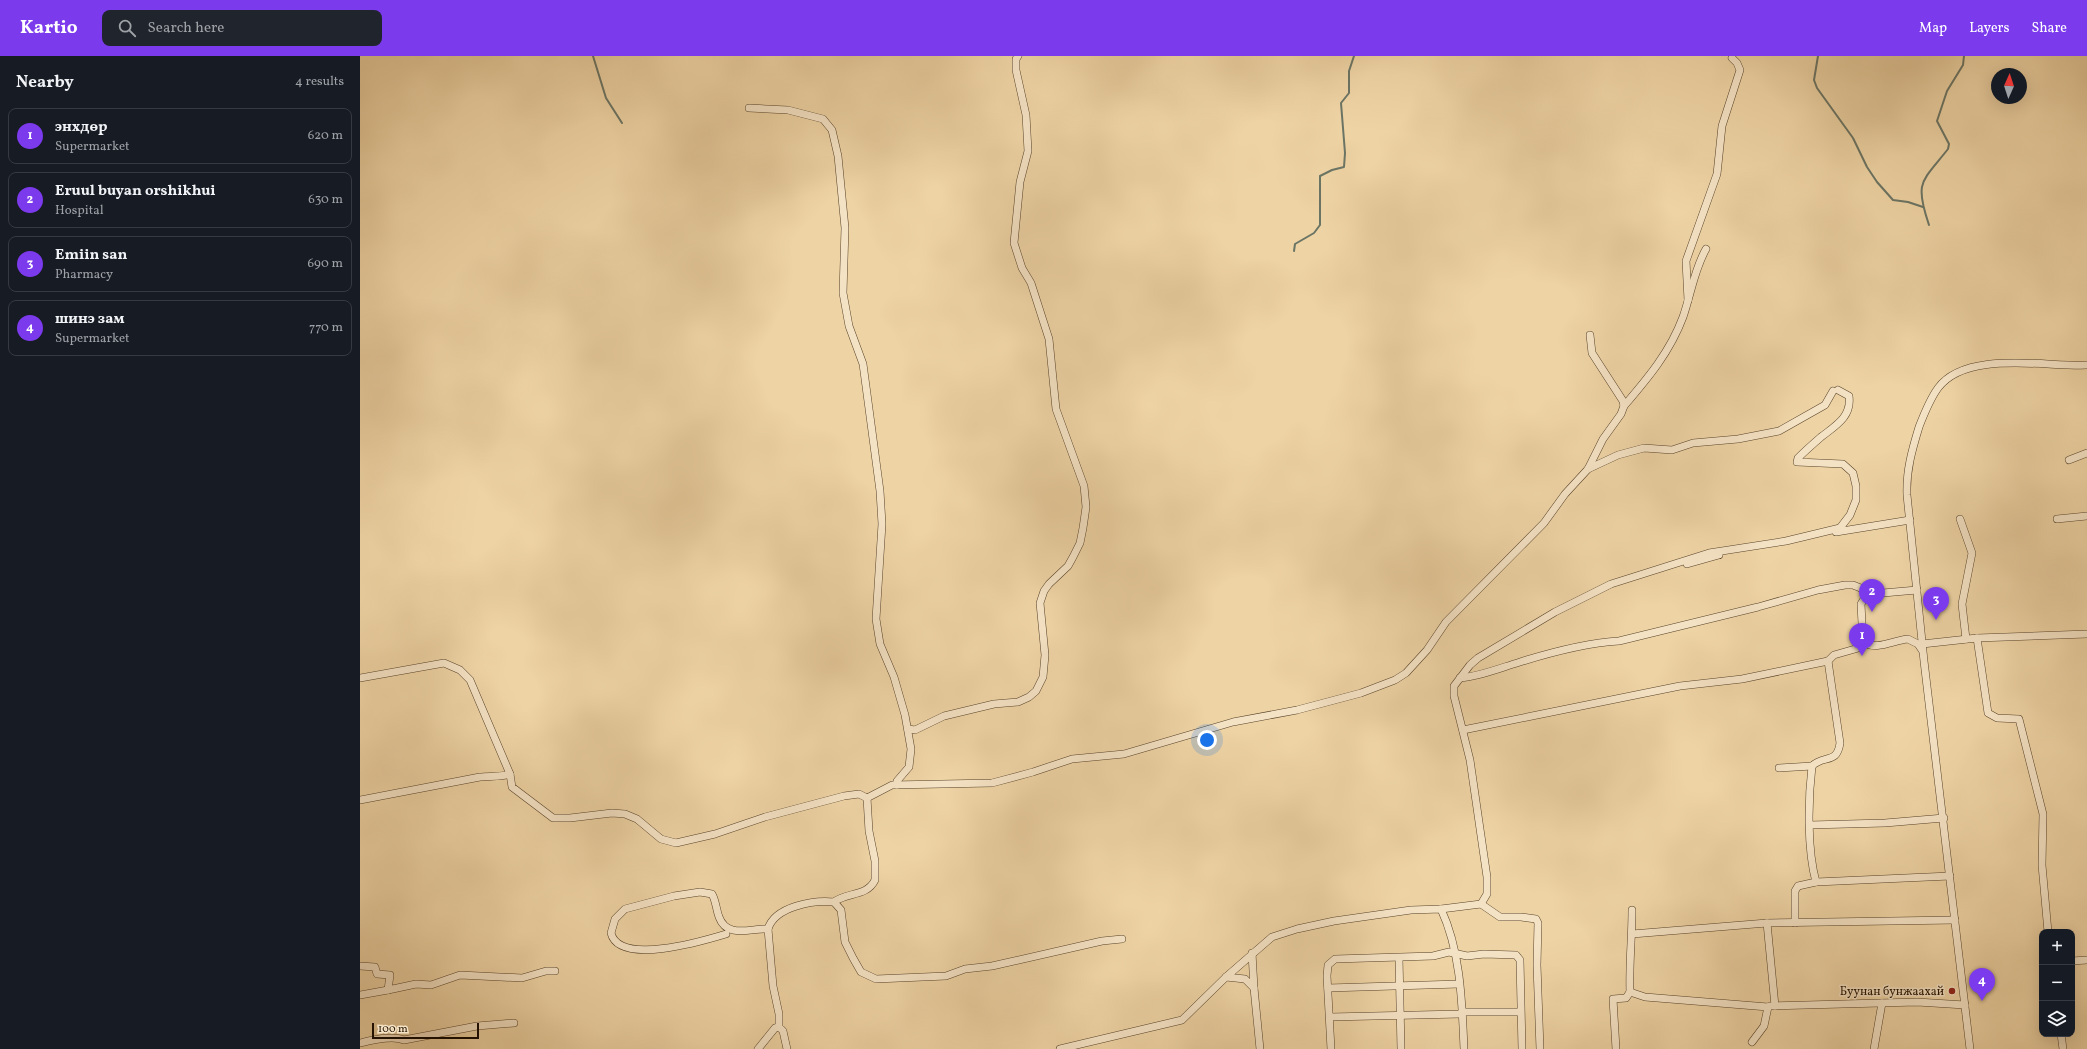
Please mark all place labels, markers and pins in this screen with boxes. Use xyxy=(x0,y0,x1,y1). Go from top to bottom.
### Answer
pin: 2 xyxy=(1859,579,1885,612)
pin: 3 xyxy=(1923,587,1949,620)
pin: 1 xyxy=(1849,623,1875,656)
pin: 4 xyxy=(1969,968,1995,1001)
place label: Буунан бунжаахай xyxy=(1840,984,1944,1000)
marker: Буунан бунжаахай xyxy=(1947,986,1957,996)

